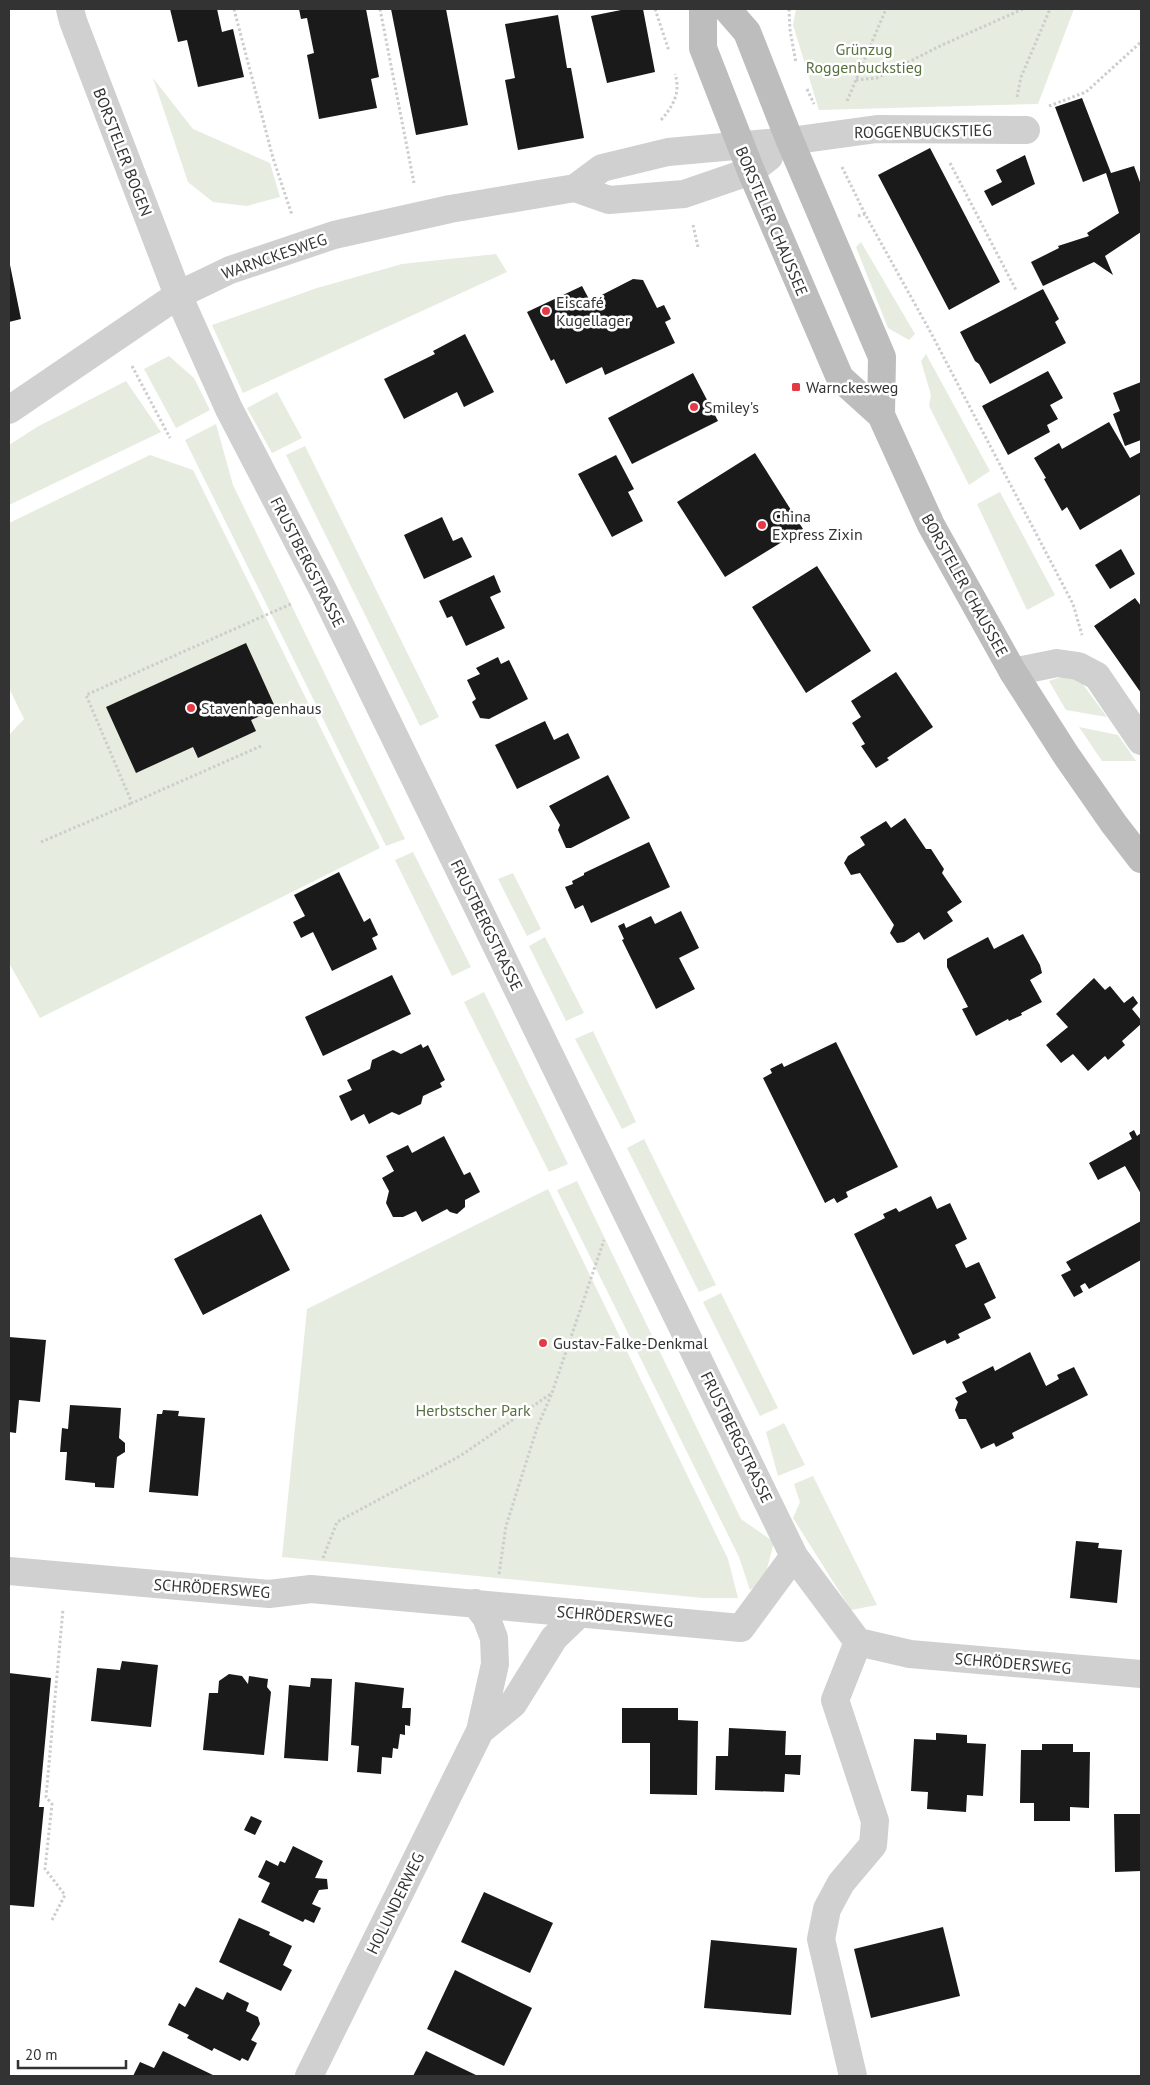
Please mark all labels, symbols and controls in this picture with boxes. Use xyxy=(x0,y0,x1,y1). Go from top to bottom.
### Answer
park label: Grünzug Roggenbuckstieg xyxy=(806,39,922,77)
street label: BORSTELER BOGEN xyxy=(89,85,157,219)
street label: ROGGENBUCKSTIEG xyxy=(854,120,992,142)
street label: BORSTELER CHAUSSEE xyxy=(731,143,813,299)
street label: WARNCKESWEG xyxy=(219,229,329,283)
place label: Eiscafé Kugellager xyxy=(556,292,631,330)
marker: Eiscafé Kugellager xyxy=(540,305,552,317)
place label: Warnckesweg xyxy=(806,377,898,397)
marker: Warnckesweg xyxy=(790,381,802,393)
place label: Smiley's xyxy=(704,397,759,417)
marker: Smiley's xyxy=(688,401,700,413)
street label: FRUSTBERGSTRASSE xyxy=(267,494,349,630)
place label: China Express Zixin xyxy=(772,506,863,544)
street label: BORSTELER CHAUSSEE xyxy=(917,510,1013,660)
marker: China Express Zixin xyxy=(756,519,768,531)
place label: Stavenhagenhaus xyxy=(201,698,322,718)
marker: Stavenhagenhaus xyxy=(185,702,197,714)
street label: FRUSTBERGSTRASSE xyxy=(447,856,527,994)
place label: Gustav-Falke-Denkmal xyxy=(553,1333,708,1353)
marker: Gustav-Falke-Denkmal xyxy=(537,1337,549,1349)
street label: FRUSTBERGSTRASSE xyxy=(697,1368,777,1506)
park label: Herbstscher Park xyxy=(415,1400,531,1420)
street label: SCHRÖDERSWEG xyxy=(153,1574,271,1602)
street label: SCHRÖDERSWEG xyxy=(556,1601,674,1631)
street label: SCHRÖDERSWEG xyxy=(954,1648,1072,1678)
street label: HOLUNDERWEG xyxy=(362,1849,428,1957)
scale bar xyxy=(18,2038,125,2070)
text: 20 m xyxy=(25,2045,58,2064)

